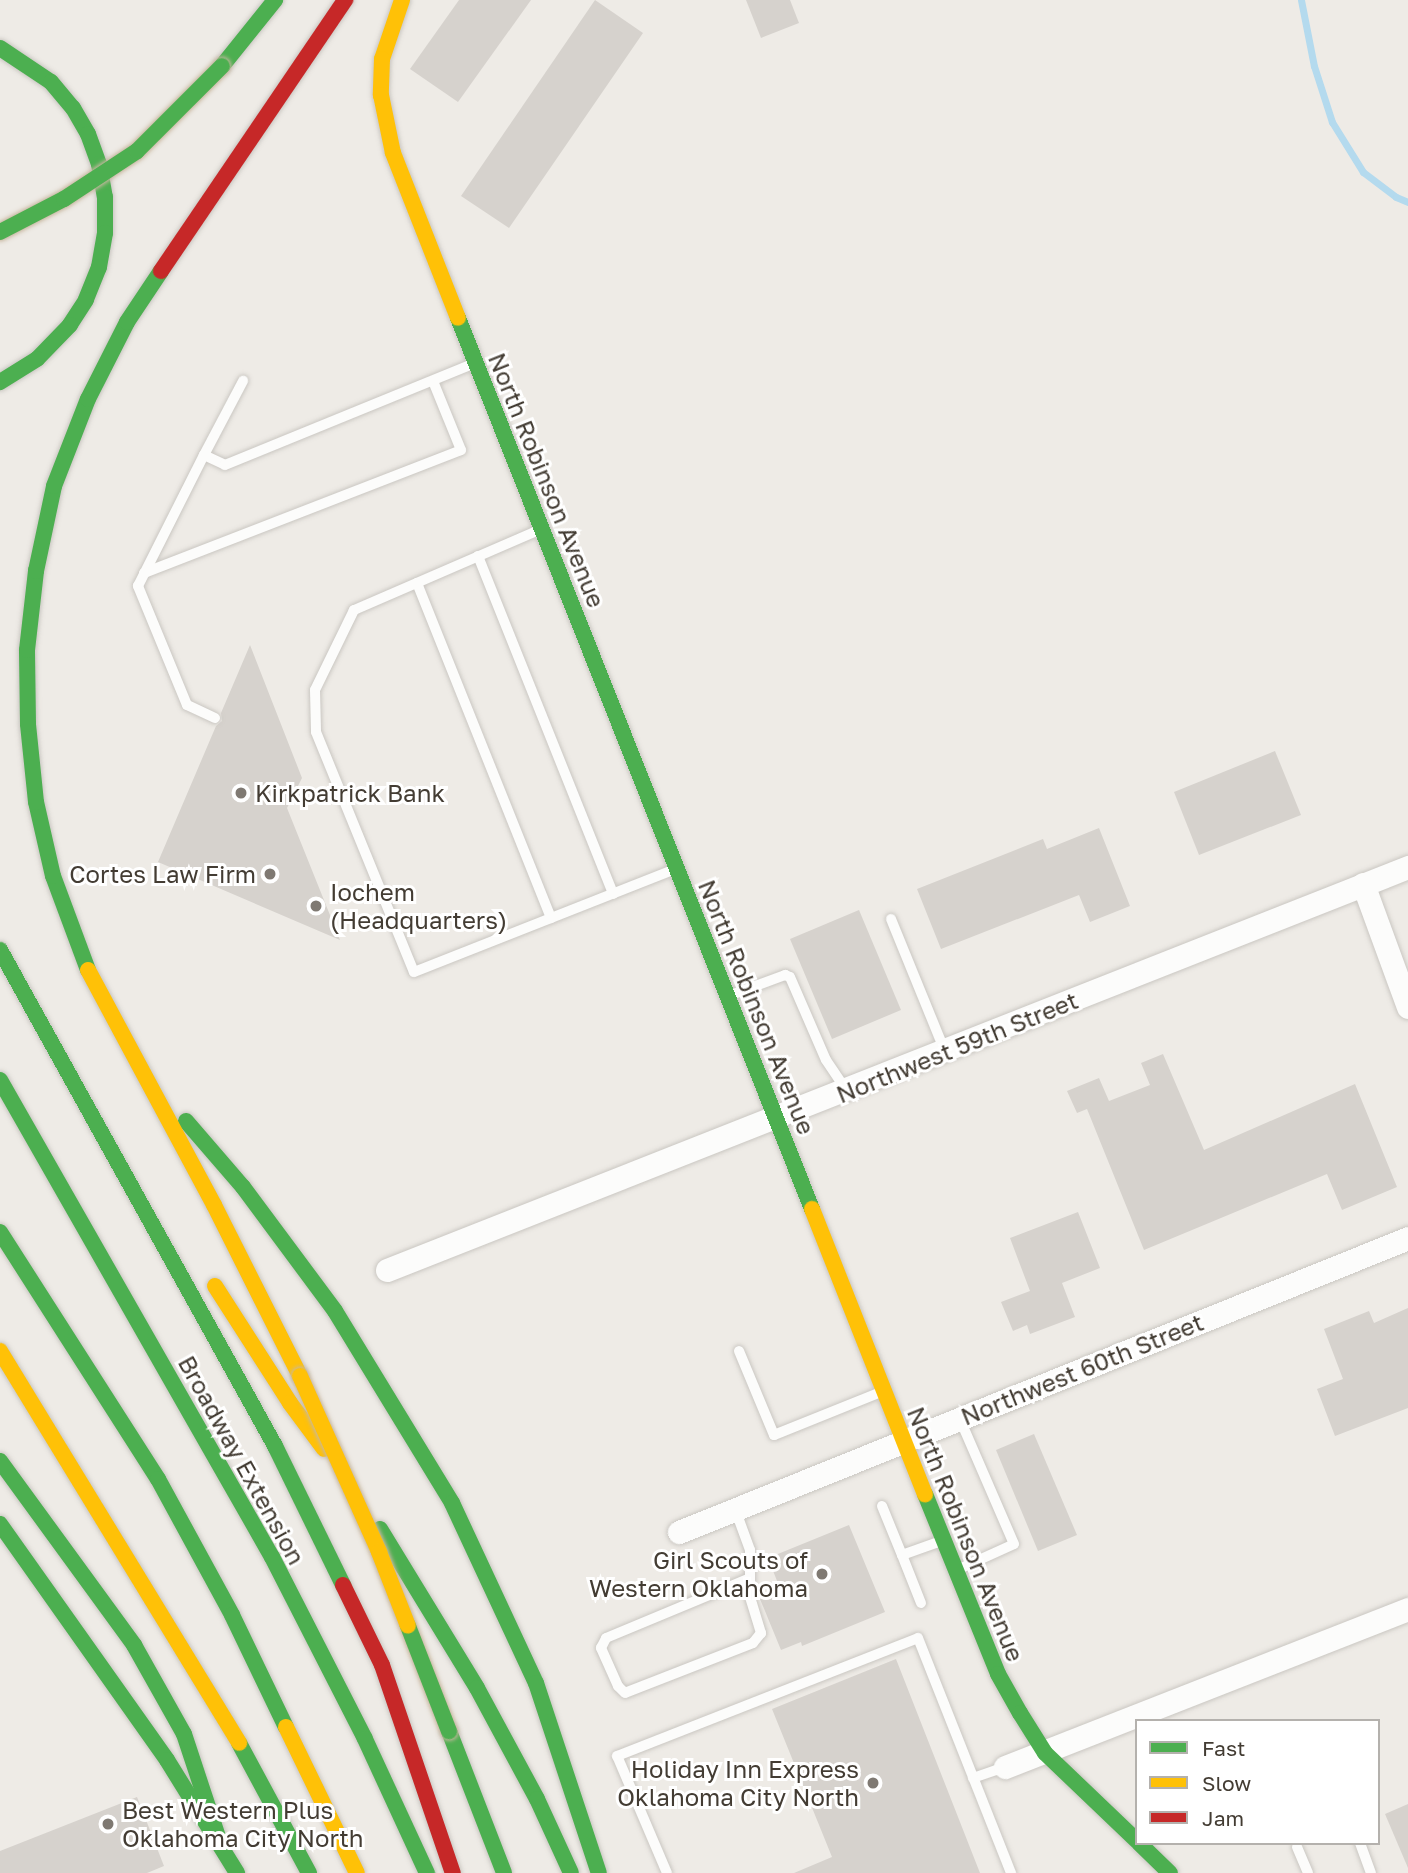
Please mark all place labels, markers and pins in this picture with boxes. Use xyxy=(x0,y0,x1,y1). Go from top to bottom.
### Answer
place label: Kirkpatrick Bank xyxy=(255,779,445,807)
marker: Kirkpatrick Bank xyxy=(233,785,249,801)
place label: Cortes Law Firm xyxy=(69,860,256,888)
marker: Cortes Law Firm xyxy=(262,866,278,882)
place label: Iochem (Headquarters) xyxy=(330,878,507,934)
marker: Iochem (Headquarters) xyxy=(308,898,324,914)
place label: Girl Scouts of Western Oklahoma xyxy=(589,1546,808,1602)
marker: Girl Scouts of Western Oklahoma xyxy=(814,1566,830,1582)
place label: Holiday Inn Express Oklahoma City North xyxy=(617,1755,859,1811)
marker: Holiday Inn Express Oklahoma City North xyxy=(865,1775,881,1791)
place label: Best Western Plus Oklahoma City North xyxy=(122,1796,364,1852)
marker: Best Western Plus Oklahoma City North xyxy=(100,1816,116,1832)

